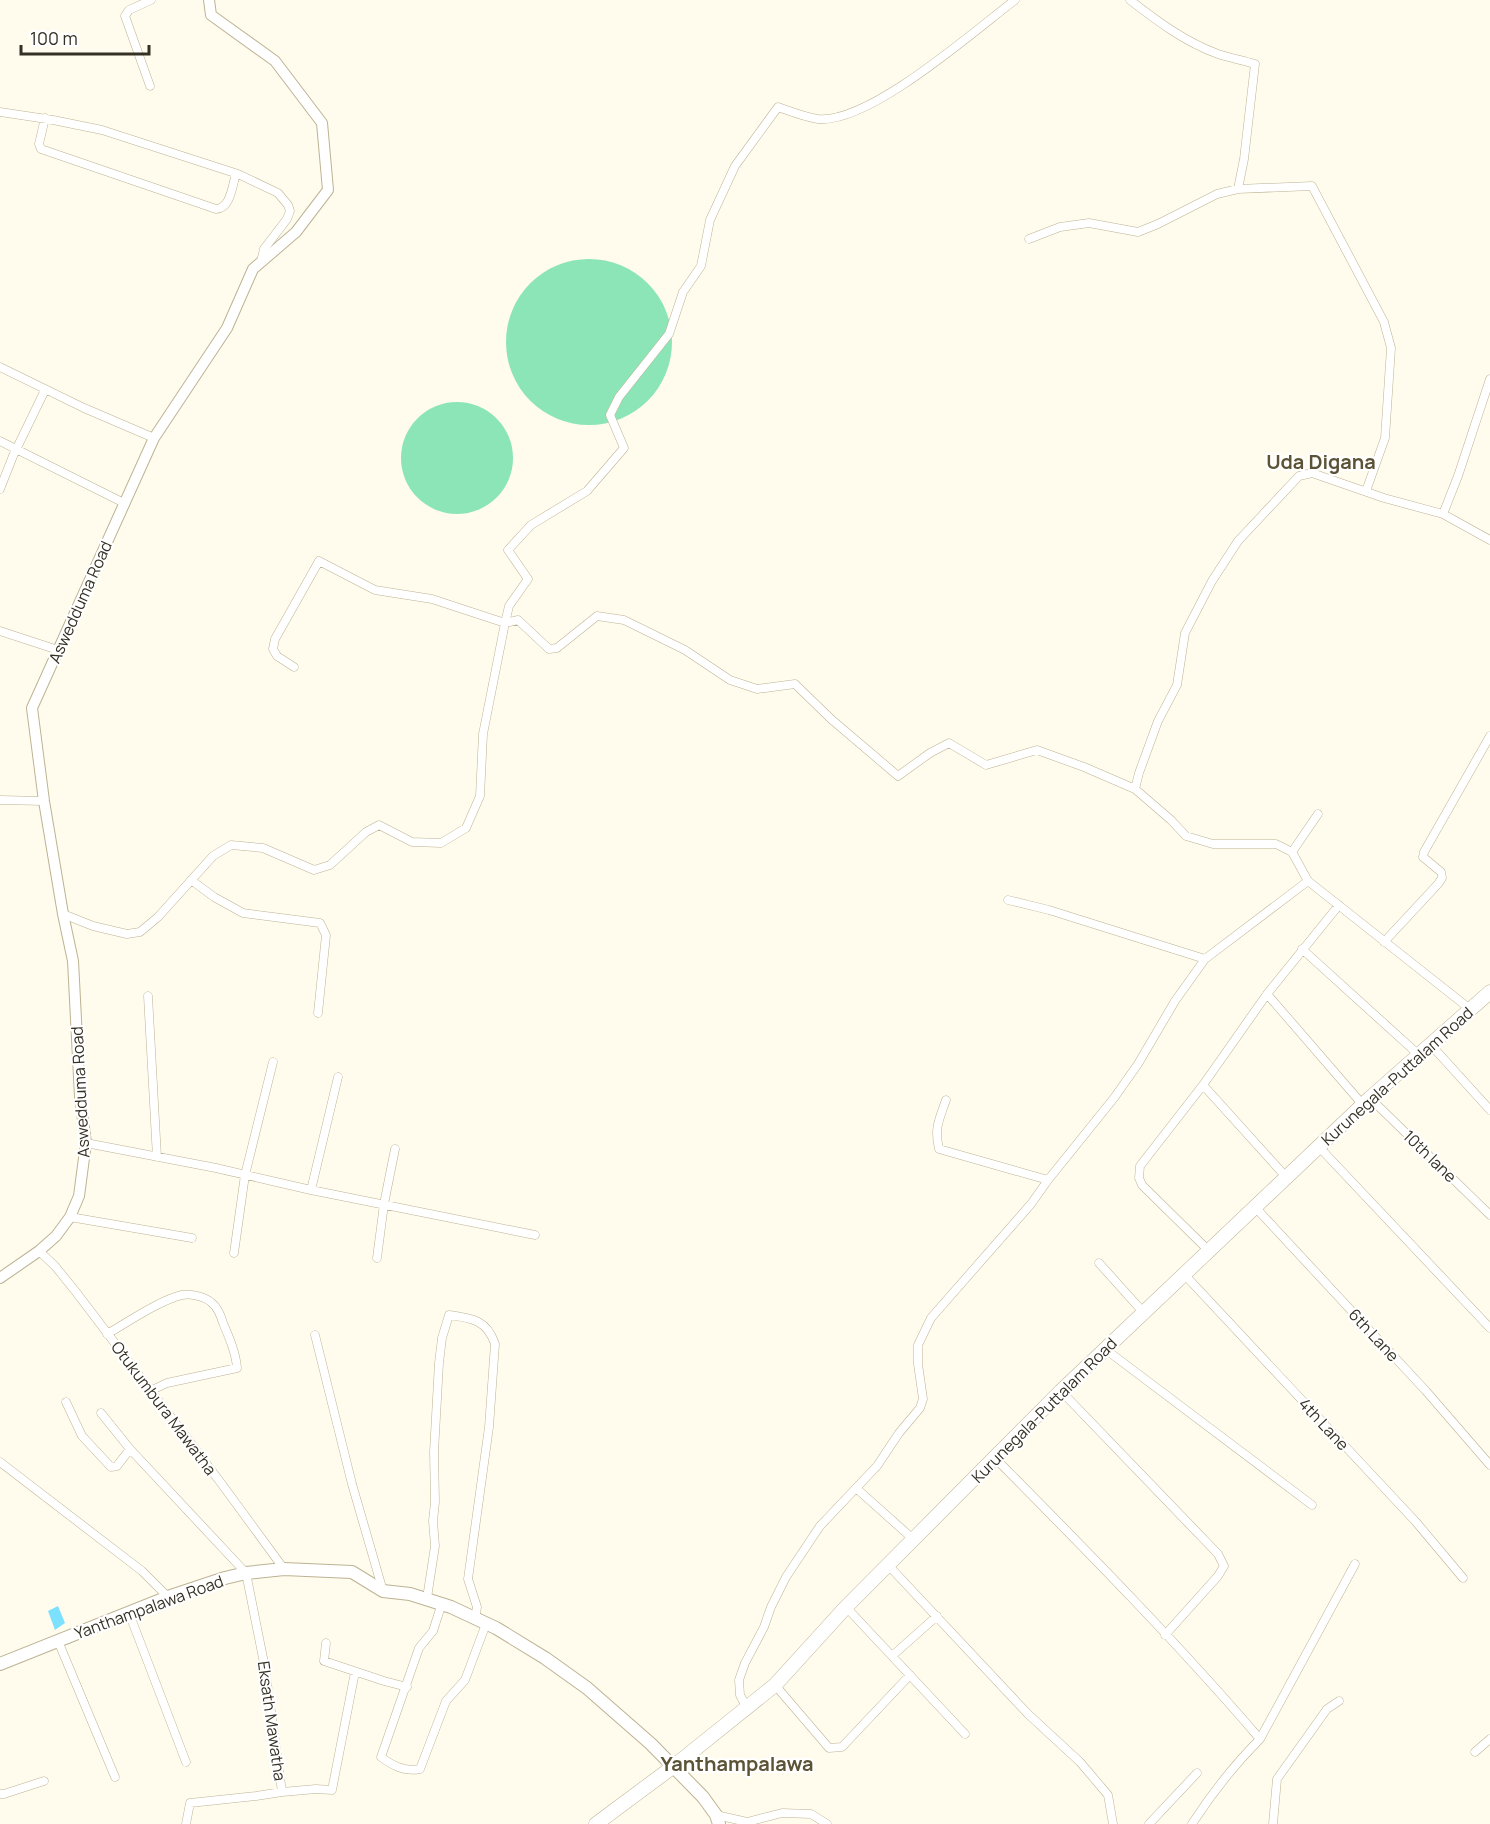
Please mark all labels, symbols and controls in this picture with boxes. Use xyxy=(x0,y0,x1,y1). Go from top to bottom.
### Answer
scale bar xyxy=(21,18,148,56)
text: 100 m xyxy=(30,26,78,50)
district label: Uda Digana xyxy=(1266,448,1376,475)
street label: Aswedduma Road xyxy=(43,537,117,667)
street label: Kurunegala-Puttalam Road xyxy=(1316,1002,1478,1150)
street label: Aswedduma Road xyxy=(66,1026,94,1158)
street label: 10th lane xyxy=(1398,1125,1462,1187)
street label: 6th Lane xyxy=(1344,1304,1404,1366)
street label: Kurunegala-Puttalam Road xyxy=(966,1332,1122,1488)
street label: Otukumbura Mawatha xyxy=(106,1336,222,1480)
street label: 4th Lane xyxy=(1294,1393,1354,1455)
street label: Yanthampalawa Road xyxy=(72,1570,226,1644)
street label: Eksath Mawatha xyxy=(253,1660,291,1782)
district label: Yanthampalawa xyxy=(661,1750,813,1777)

